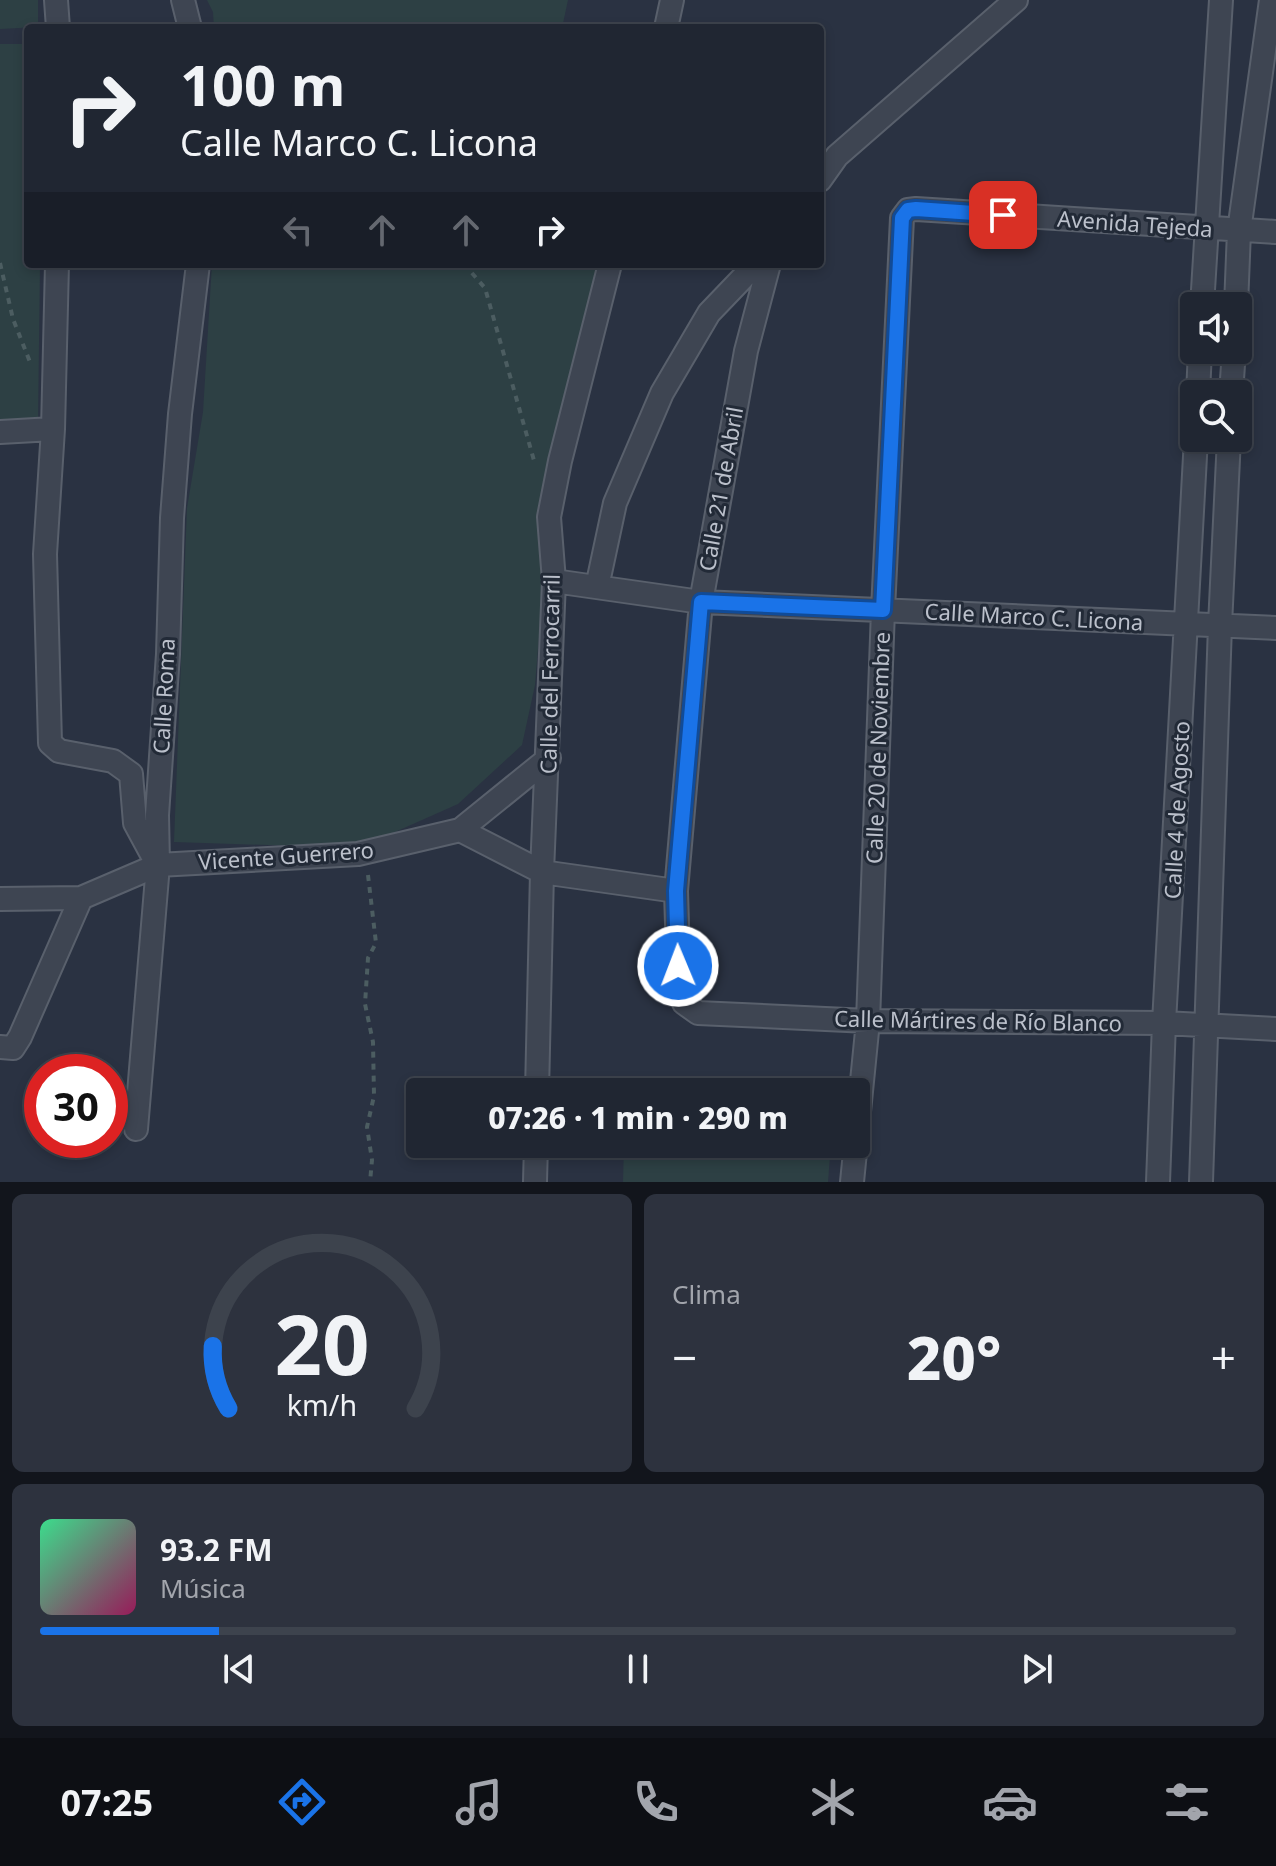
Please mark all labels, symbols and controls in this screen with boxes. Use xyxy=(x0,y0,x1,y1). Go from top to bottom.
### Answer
text: 100 m xyxy=(180,46,345,122)
icon: right xyxy=(48,56,152,160)
text: Calle Marco C. Licona xyxy=(180,118,538,167)
pin xyxy=(969,181,1037,249)
icon: arrive xyxy=(981,193,1025,237)
street label: Avenida Tejeda xyxy=(1056,203,1214,243)
icon: left xyxy=(276,208,320,252)
icon: ahead xyxy=(360,208,404,252)
icon: ahead xyxy=(444,208,488,252)
icon: right xyxy=(528,208,572,252)
map controls xyxy=(1180,292,1252,452)
button: sound xyxy=(1180,292,1252,364)
button: search xyxy=(1180,380,1252,452)
street label: Calle 21 de Abril xyxy=(691,404,749,573)
street label: Calle del Ferrocarril xyxy=(532,574,566,774)
street label: Calle Marco C. Licona xyxy=(924,595,1144,637)
street label: Calle 20 de Noviembre xyxy=(858,631,896,865)
street label: Calle Roma xyxy=(145,637,181,754)
street label: Calle 4 de Agosto xyxy=(1156,720,1196,900)
street label: Vicente Guerrero xyxy=(197,834,375,876)
position arrow xyxy=(636,924,720,1008)
street label: Calle Mártires de Río Blanco xyxy=(834,1002,1122,1038)
speed limit sign: 30 xyxy=(24,1054,128,1158)
text: 07:26 · 1 min · 290 m xyxy=(488,1097,788,1138)
text: Clima xyxy=(672,1276,741,1312)
text: 20 xyxy=(274,1286,370,1399)
text: 20° xyxy=(907,1316,1001,1398)
text: − xyxy=(672,1327,697,1387)
text: + xyxy=(1211,1327,1236,1387)
text: km/h xyxy=(287,1385,357,1424)
text: 93.2 FM xyxy=(160,1529,272,1570)
text: Música xyxy=(160,1570,246,1606)
icon: previous xyxy=(217,1647,261,1691)
icon: pause xyxy=(616,1647,660,1691)
icon: next xyxy=(1015,1647,1059,1691)
icon: directions xyxy=(274,1774,330,1830)
icon: music xyxy=(451,1774,507,1830)
icon: phone xyxy=(628,1774,684,1830)
icon: climate xyxy=(805,1774,861,1830)
icon: car xyxy=(982,1774,1038,1830)
icon: filters xyxy=(1159,1774,1215,1830)
text: 07:25 xyxy=(61,1778,153,1827)

